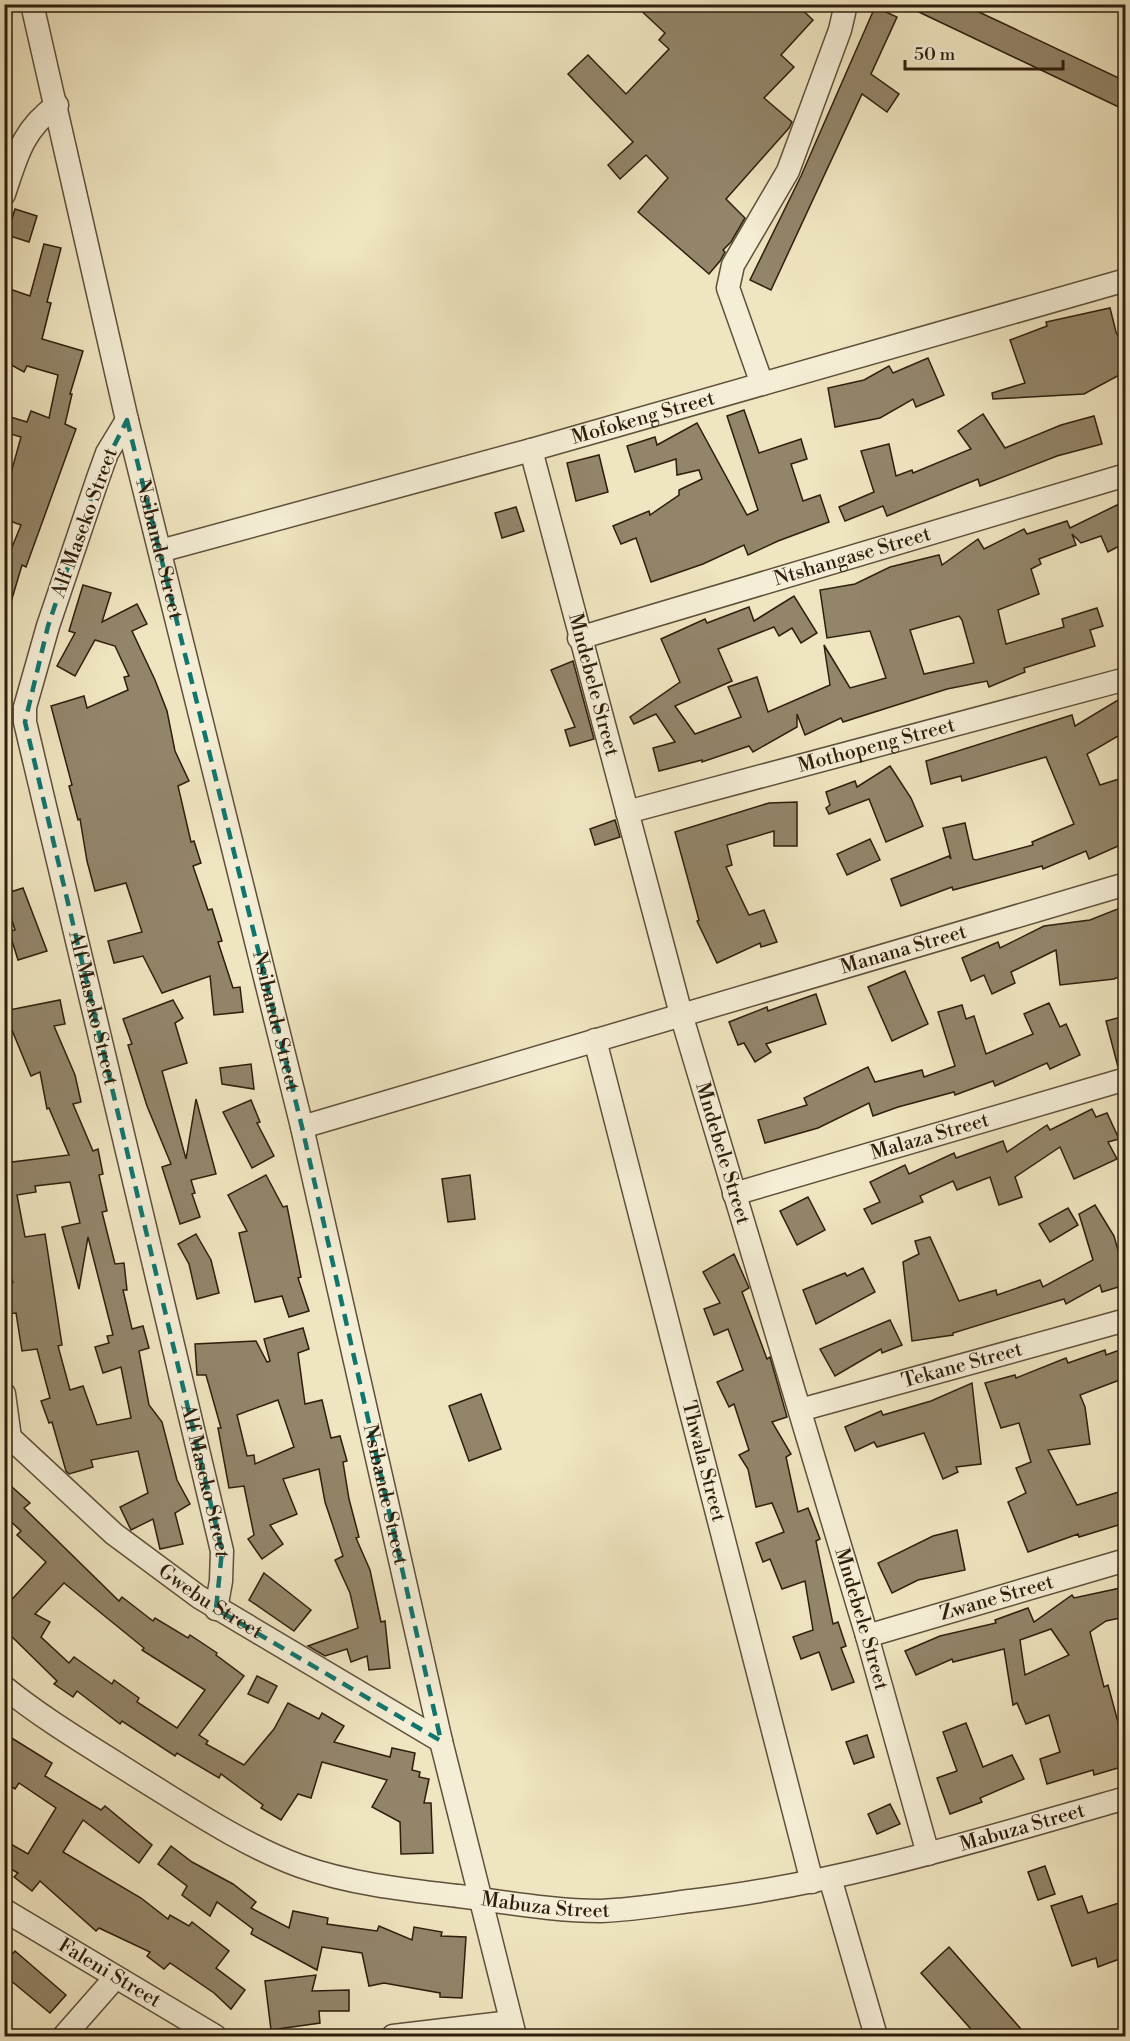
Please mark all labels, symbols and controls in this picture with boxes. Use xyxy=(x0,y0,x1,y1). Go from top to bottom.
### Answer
scale bar xyxy=(905,33,1062,71)
text: 50 m xyxy=(914,43,956,66)
street label: Mofokeng Street xyxy=(568,386,718,450)
street label: Alf Maseko Street xyxy=(46,445,124,602)
street label: Nsibande Street xyxy=(130,477,188,622)
street label: Ntshangase Street xyxy=(771,521,934,592)
street label: Mndebele Street xyxy=(562,611,624,759)
street label: Mothopeng Street xyxy=(795,713,958,778)
street label: Manana Street xyxy=(837,919,969,980)
street label: Alf Maseko Street xyxy=(62,928,123,1088)
street label: Nsibande Street xyxy=(246,948,305,1094)
street label: Mndebele Street xyxy=(690,1079,756,1227)
street label: Malaza Street xyxy=(868,1107,992,1166)
street label: Tekane Street xyxy=(899,1337,1025,1394)
street label: Thwala Street xyxy=(676,1398,731,1524)
street label: Alf Maseko Street xyxy=(175,1401,234,1559)
street label: Nsibande Street xyxy=(357,1422,413,1567)
street label: Mndebele Street xyxy=(829,1545,894,1693)
street label: Gwebu Street xyxy=(153,1559,267,1645)
street label: Zwane Street xyxy=(937,1569,1056,1626)
street label: Mabuza Street xyxy=(957,1798,1088,1857)
street label: Mabuza Street xyxy=(480,1887,610,1924)
street label: Faleni Street xyxy=(54,1933,165,2013)

